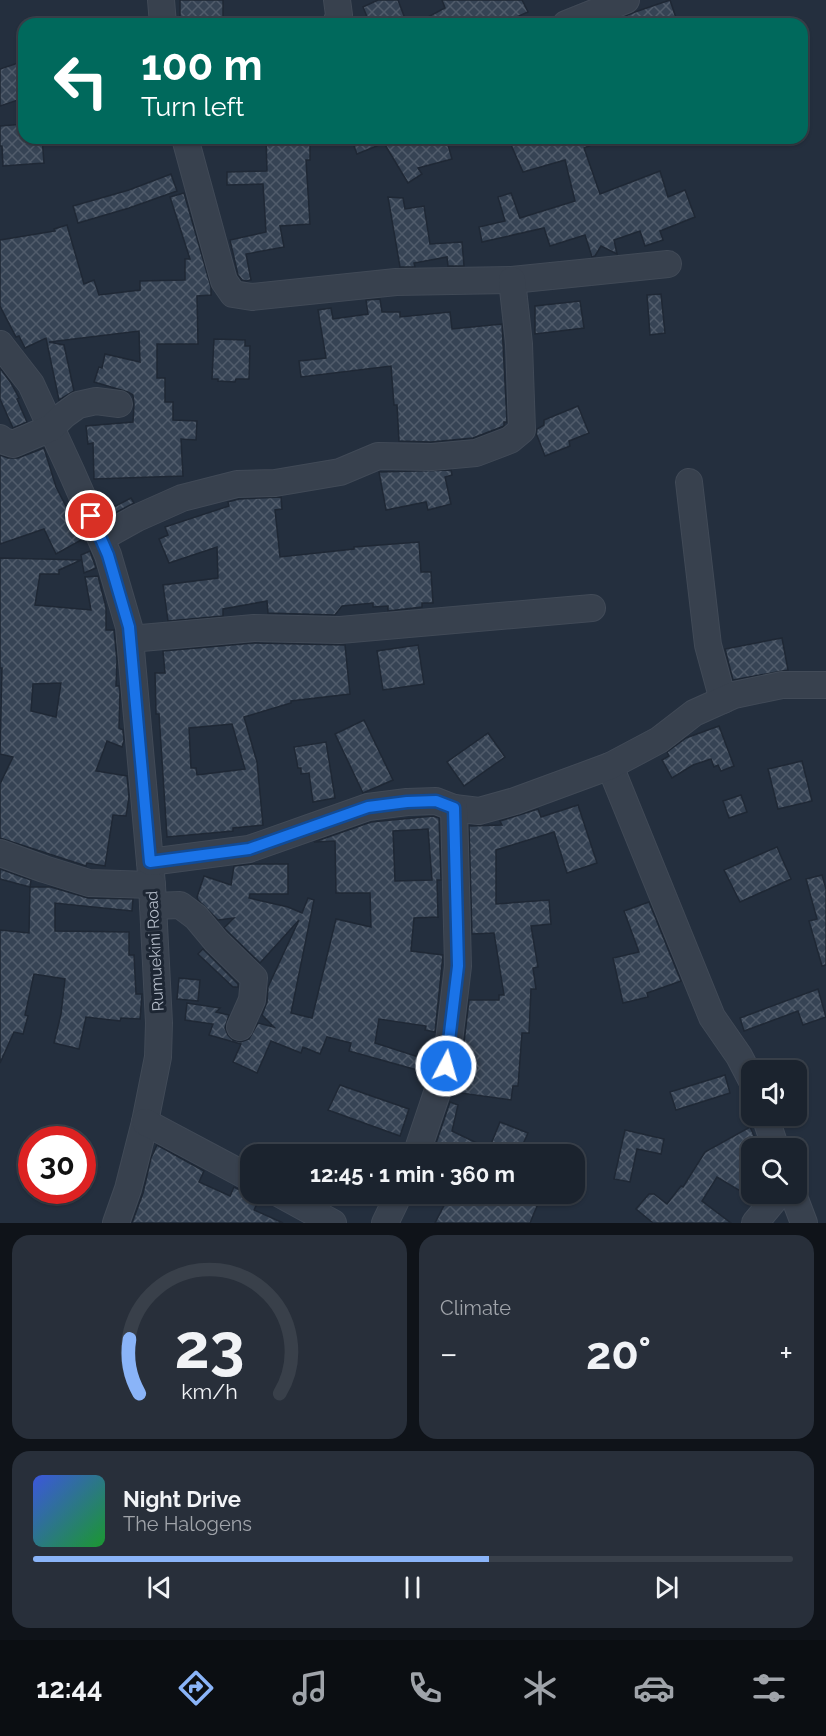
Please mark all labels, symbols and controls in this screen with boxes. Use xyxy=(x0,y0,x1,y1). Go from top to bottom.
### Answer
text: 100 m xyxy=(141,41,263,90)
icon: left xyxy=(42,42,120,120)
text: Turn left xyxy=(141,91,244,122)
pin xyxy=(65,490,116,541)
icon: arrive xyxy=(74,499,107,532)
street label: Rumuekini Road xyxy=(142,890,168,1012)
position arrow xyxy=(414,1034,478,1098)
map controls xyxy=(741,1060,807,1204)
button: sound xyxy=(741,1060,807,1126)
speed limit sign: 30 xyxy=(18,1126,96,1204)
button: search xyxy=(741,1138,807,1204)
text: 12:45 · 1 min · 360 m xyxy=(310,1161,515,1187)
text: Climate xyxy=(440,1296,511,1320)
text: 23 xyxy=(174,1309,245,1383)
text: 20° xyxy=(586,1327,651,1380)
text: − xyxy=(440,1334,458,1373)
text: + xyxy=(779,1334,793,1373)
text: km/h xyxy=(181,1379,238,1404)
text: Night Drive xyxy=(123,1486,241,1512)
text: The Halogens xyxy=(123,1512,252,1536)
icon: previous xyxy=(143,1571,176,1604)
icon: pause xyxy=(396,1571,429,1604)
icon: next xyxy=(650,1571,683,1604)
icon: directions xyxy=(175,1667,217,1709)
icon: music xyxy=(289,1667,331,1709)
icon: phone xyxy=(404,1667,446,1709)
icon: climate xyxy=(519,1667,561,1709)
icon: car xyxy=(633,1667,675,1709)
icon: filters xyxy=(748,1667,790,1709)
text: 12:44 xyxy=(36,1673,102,1704)

